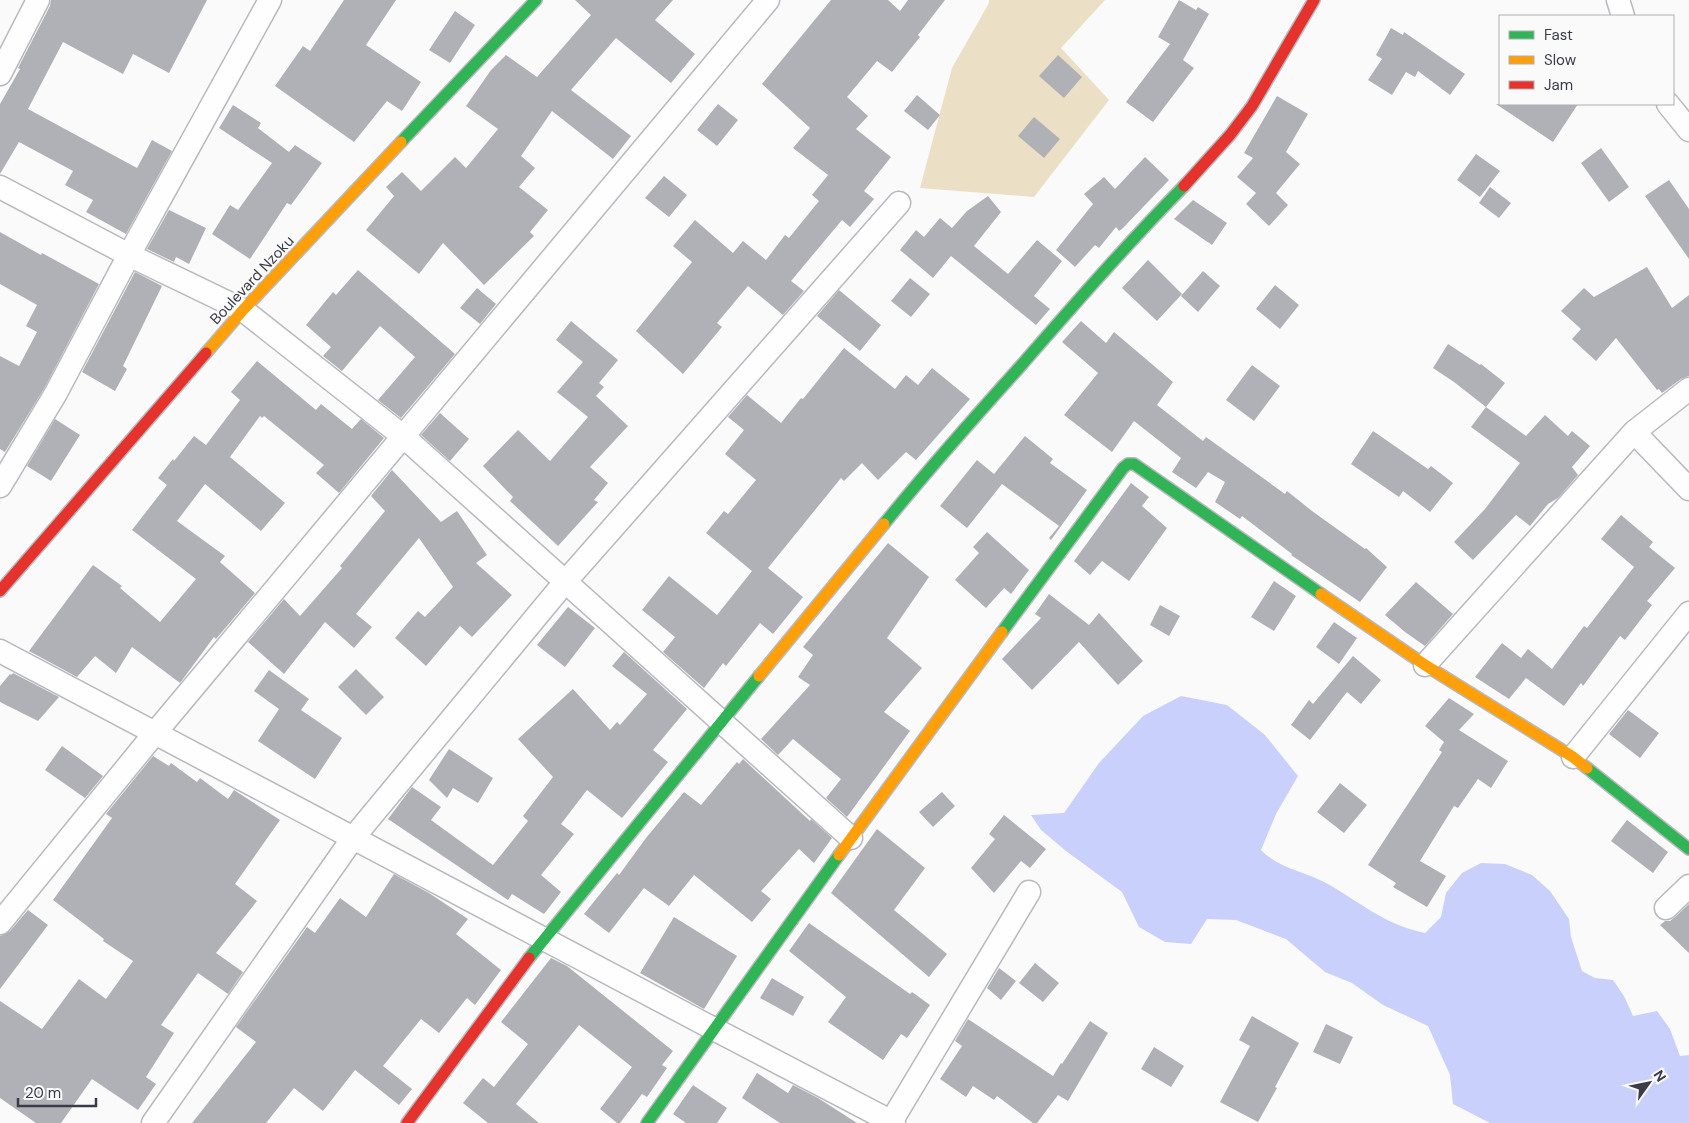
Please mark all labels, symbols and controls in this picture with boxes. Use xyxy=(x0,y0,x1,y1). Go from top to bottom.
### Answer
legend xyxy=(1499,15,1674,105)
text: Fast xyxy=(1544,25,1573,45)
text: Slow xyxy=(1544,50,1577,70)
text: Jam xyxy=(1544,75,1573,95)
street label: Boulevard Nzoku xyxy=(206,231,298,329)
north arrow xyxy=(1624,1058,1674,1108)
text: N xyxy=(1650,1067,1670,1085)
scale bar xyxy=(18,1076,95,1108)
text: 20 m xyxy=(25,1083,61,1103)

